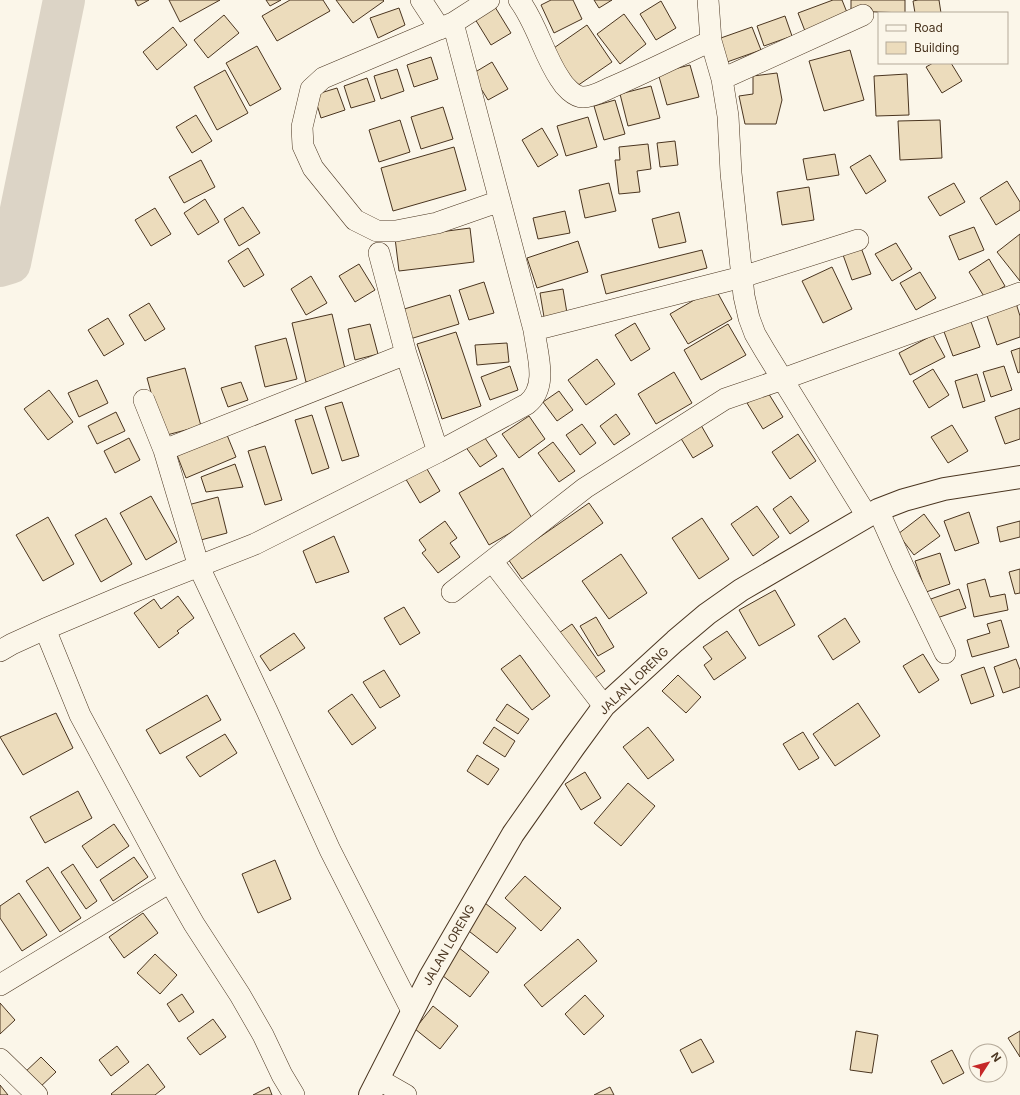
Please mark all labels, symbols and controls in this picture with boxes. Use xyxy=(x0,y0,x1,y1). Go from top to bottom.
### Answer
legend xyxy=(878,12,1008,64)
text: Road xyxy=(914,20,943,35)
text: Building xyxy=(914,40,959,55)
street label: JALAN LORENG xyxy=(596,644,672,718)
street label: JALAN LORENG xyxy=(419,902,478,988)
north arrow xyxy=(968,1043,1008,1083)
text: N xyxy=(988,1050,1004,1065)

